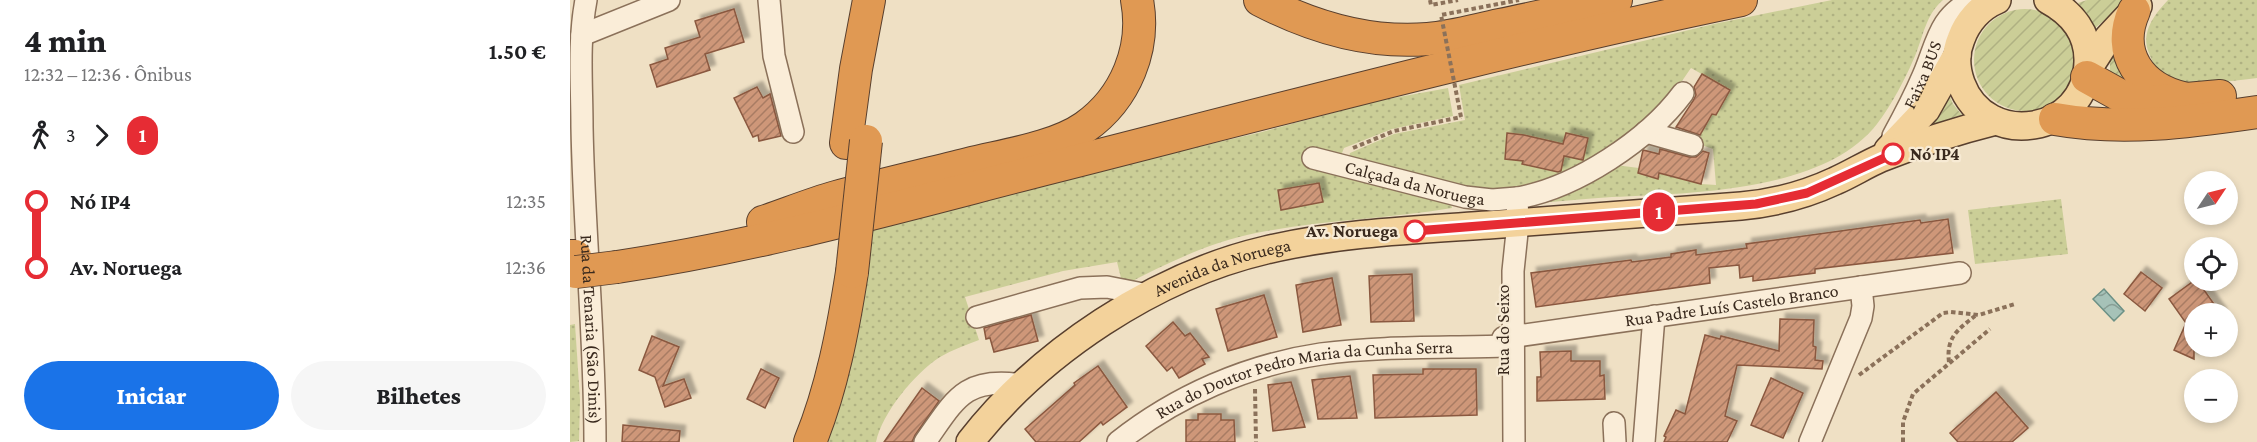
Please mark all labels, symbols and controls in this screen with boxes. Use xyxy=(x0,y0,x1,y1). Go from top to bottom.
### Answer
text: 4 min xyxy=(24,22,106,59)
street label: Faixa BUS xyxy=(1899,38,1945,112)
text: 1.50 € xyxy=(489,39,546,64)
text: 12:32 – 12:36 · Ônibus xyxy=(24,63,192,85)
icon: walk xyxy=(24,119,57,152)
icon: forward xyxy=(85,119,118,152)
text: 1 xyxy=(139,123,146,147)
text: 3 xyxy=(66,124,76,146)
marker: Nó IP4 xyxy=(1882,143,1904,165)
place label: Nó IP4 xyxy=(1910,144,1960,164)
street label: Calçada da Noruega xyxy=(1343,157,1486,209)
north arrow xyxy=(2184,171,2238,225)
map controls xyxy=(2184,171,2238,423)
text: Nó IP4 xyxy=(70,189,131,214)
text: 12:35 xyxy=(506,190,546,212)
line badge: 1 xyxy=(1640,192,1678,232)
text: 1 xyxy=(1655,200,1663,224)
marker: Av. Noruega xyxy=(1404,220,1426,242)
place label: Av. Noruega xyxy=(1305,221,1398,241)
street label: Rua da Tenaria (São Dinis) xyxy=(576,234,605,425)
street label: Avenida da Noruega xyxy=(1150,235,1292,301)
button: locate xyxy=(2184,237,2238,291)
text: Av. Noruega xyxy=(70,255,182,280)
text: 12:36 xyxy=(506,256,546,278)
street label: Rua Padre Luís Castelo Branco xyxy=(1624,280,1840,331)
street label: Rua do Seixo xyxy=(1493,284,1513,375)
button: + xyxy=(2184,303,2238,357)
street label: Rua do Doutor Pedro Maria da Cunha Serra xyxy=(1152,337,1453,423)
button: Iniciar xyxy=(24,361,279,430)
button: Bilhetes xyxy=(291,361,546,430)
button: − xyxy=(2184,369,2238,423)

